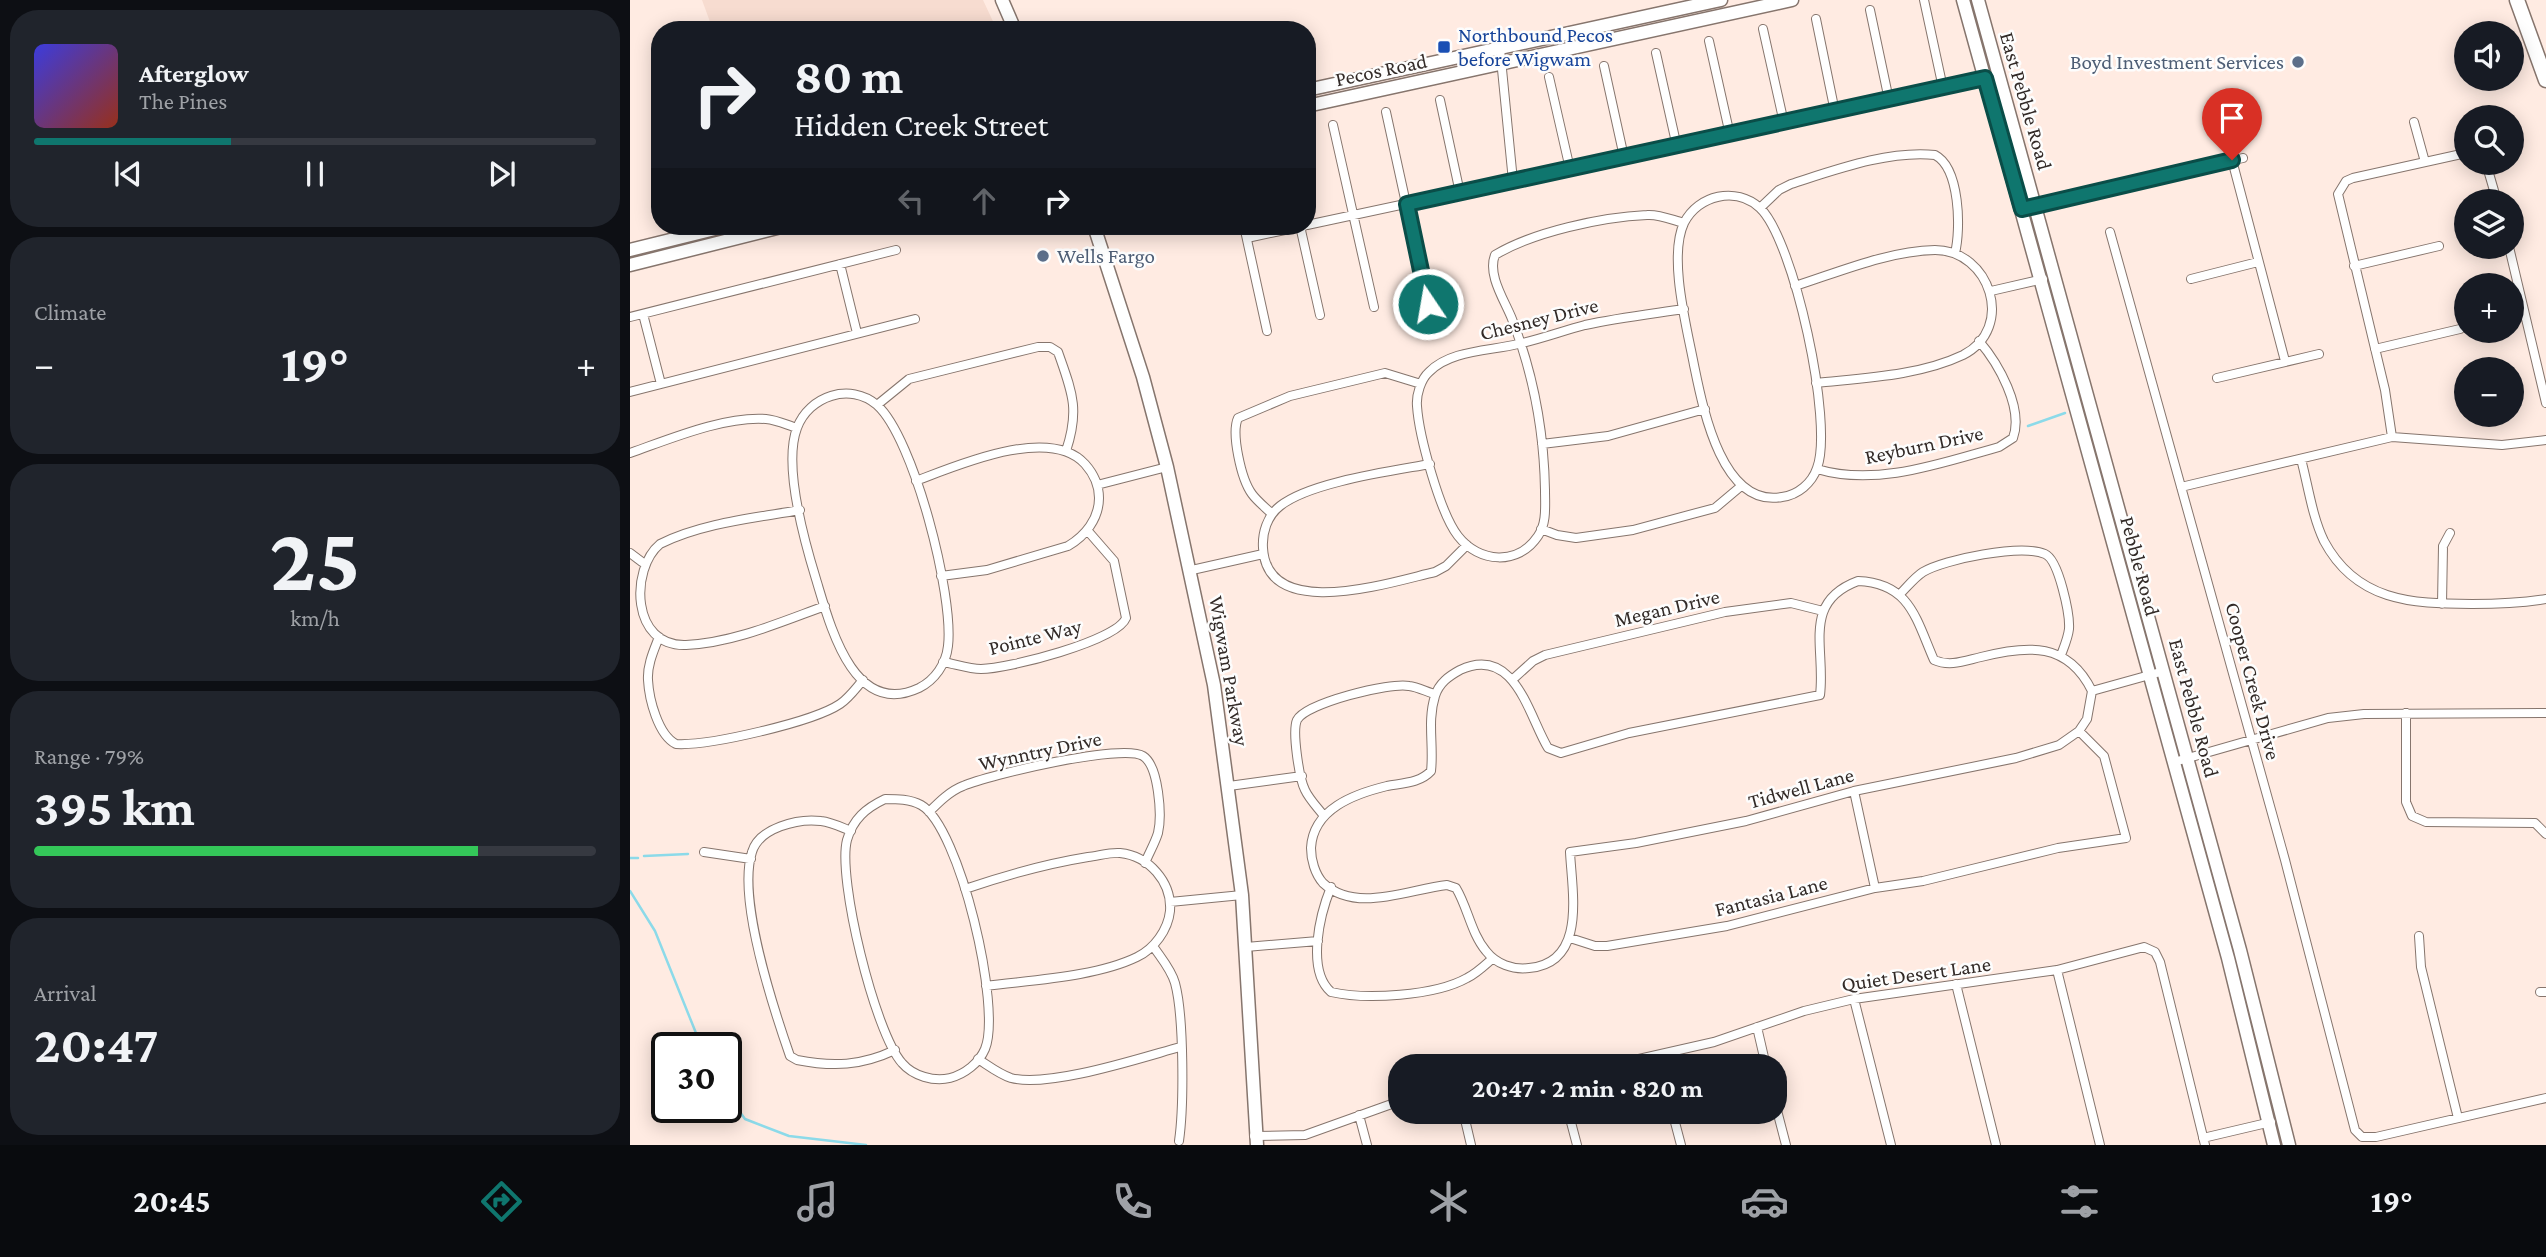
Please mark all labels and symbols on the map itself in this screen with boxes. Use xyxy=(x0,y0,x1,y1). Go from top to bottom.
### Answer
place label: Northbound Pecos before Wigwam xyxy=(1458,23,1613,71)
street label: East Pebble Road xyxy=(1995,29,2057,173)
marker: Northbound Pecos before Wigwam xyxy=(1436,39,1452,55)
street label: Pecos Road xyxy=(1333,49,1429,91)
place label: Boyd Investment Services xyxy=(2070,50,2284,74)
marker: Boyd Investment Services xyxy=(2290,54,2306,70)
pin xyxy=(2202,88,2262,160)
place label: Wells Fargo xyxy=(1057,244,1155,268)
marker: Wells Fargo xyxy=(1035,248,1051,264)
position arrow xyxy=(1391,267,1465,341)
street label: Chesney Drive xyxy=(1477,293,1601,345)
street label: Reyburn Drive xyxy=(1863,421,1985,469)
street label: Pebble Road xyxy=(2115,514,2165,618)
street label: Megan Drive xyxy=(1612,584,1722,632)
street label: Wigwam Parkway xyxy=(1204,594,1254,748)
street label: Cooper Creek Drive xyxy=(2220,600,2286,762)
street label: Pointe Way xyxy=(986,614,1084,660)
street label: East Pebble Road xyxy=(2164,636,2224,780)
street label: Wynntry Drive xyxy=(976,726,1104,776)
street label: Tidwell Lane xyxy=(1746,762,1856,814)
street label: Fantasia Lane xyxy=(1712,870,1830,922)
street label: Quiet Desert Lane xyxy=(1840,952,1992,996)
speed limit sign: 30 xyxy=(651,1032,742,1123)

